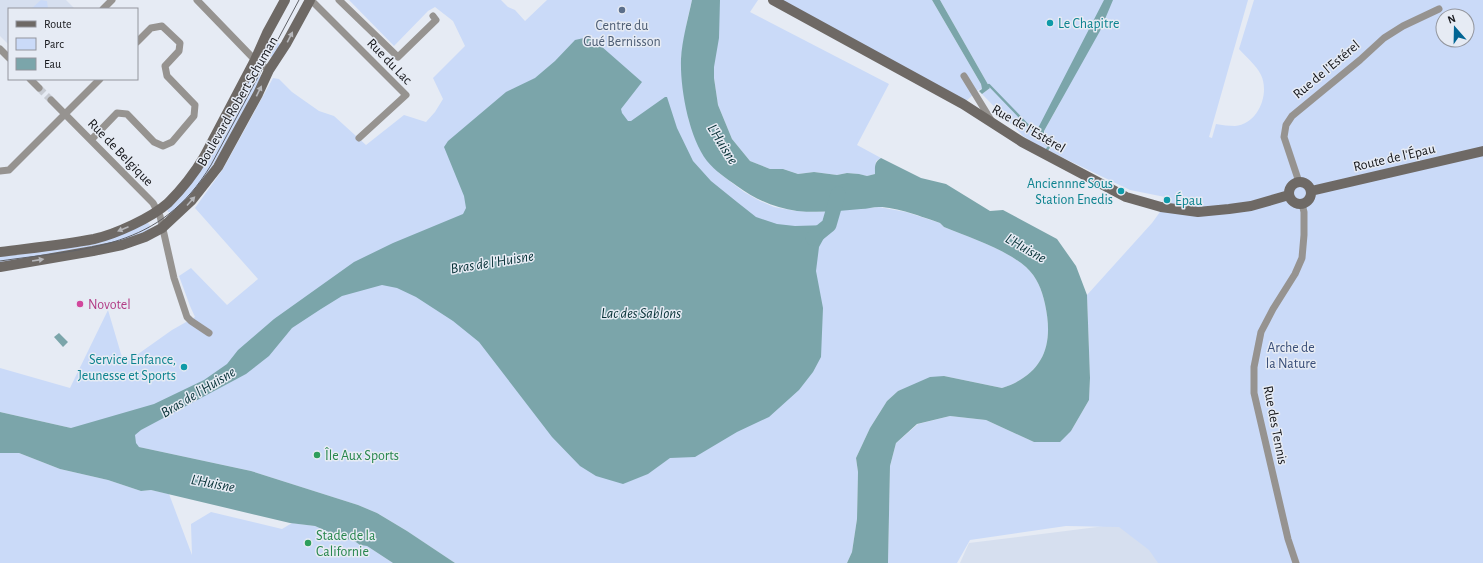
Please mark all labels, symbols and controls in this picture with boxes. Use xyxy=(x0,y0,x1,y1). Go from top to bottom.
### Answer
marker: Centre du Gué Bernisson xyxy=(617,5,627,15)
legend xyxy=(8,8,138,80)
north arrow xyxy=(1435,8,1475,48)
text: N xyxy=(1446,13,1457,26)
place label: Le Chapitre xyxy=(1058,17,1119,31)
text: Route xyxy=(44,18,71,30)
marker: Le Chapitre xyxy=(1045,18,1055,28)
place label: Centre du Gué Bernisson xyxy=(583,19,661,49)
one-way arrow xyxy=(286,31,293,42)
street label: Boulevard Robert Schuman xyxy=(195,34,281,169)
street label: Rue du Lac xyxy=(364,36,415,88)
text: Parc xyxy=(44,38,64,50)
street label: Rue de l'Estérel xyxy=(1291,38,1363,102)
text: Eau xyxy=(44,58,61,70)
one-way arrow xyxy=(256,85,262,97)
street label: Rue de l'Estérel xyxy=(989,102,1068,155)
street label: Rue de Belgique xyxy=(85,116,156,189)
water label: L'Huisne xyxy=(704,121,741,167)
street label: Route de l'Épau xyxy=(1351,139,1437,174)
place label: Anciennne Sous Station Enedis xyxy=(1027,177,1113,207)
marker: Anciennne Sous Station Enedis xyxy=(1116,186,1126,196)
place label: Épau xyxy=(1175,191,1202,208)
marker: Épau xyxy=(1162,195,1172,205)
one-way arrow xyxy=(186,196,196,206)
one-way arrow xyxy=(117,226,129,232)
water label: L'Huisne xyxy=(1003,231,1049,266)
water label: Bras de l'Huisne xyxy=(449,248,535,276)
one-way arrow xyxy=(32,257,45,263)
place label: Novotel xyxy=(88,298,131,312)
marker: Novotel xyxy=(75,299,85,309)
water label: Lac des Sablons xyxy=(601,306,681,321)
park label: Arche de la Nature xyxy=(1266,341,1316,371)
place label: Service Enfance, Jeunesse et Sports xyxy=(78,353,176,383)
marker: Service Enfance, Jeunesse et Sports xyxy=(179,362,189,372)
water label: Bras de l'Huisne xyxy=(158,364,238,420)
street label: Rue des Tennis xyxy=(1261,385,1290,466)
place label: Île Aux Sports xyxy=(325,447,399,463)
marker: Île Aux Sports xyxy=(312,450,322,460)
water label: L'Huisne xyxy=(190,472,236,495)
place label: Stade de la Californie xyxy=(316,529,376,559)
marker: Stade de la Californie xyxy=(303,538,313,548)

